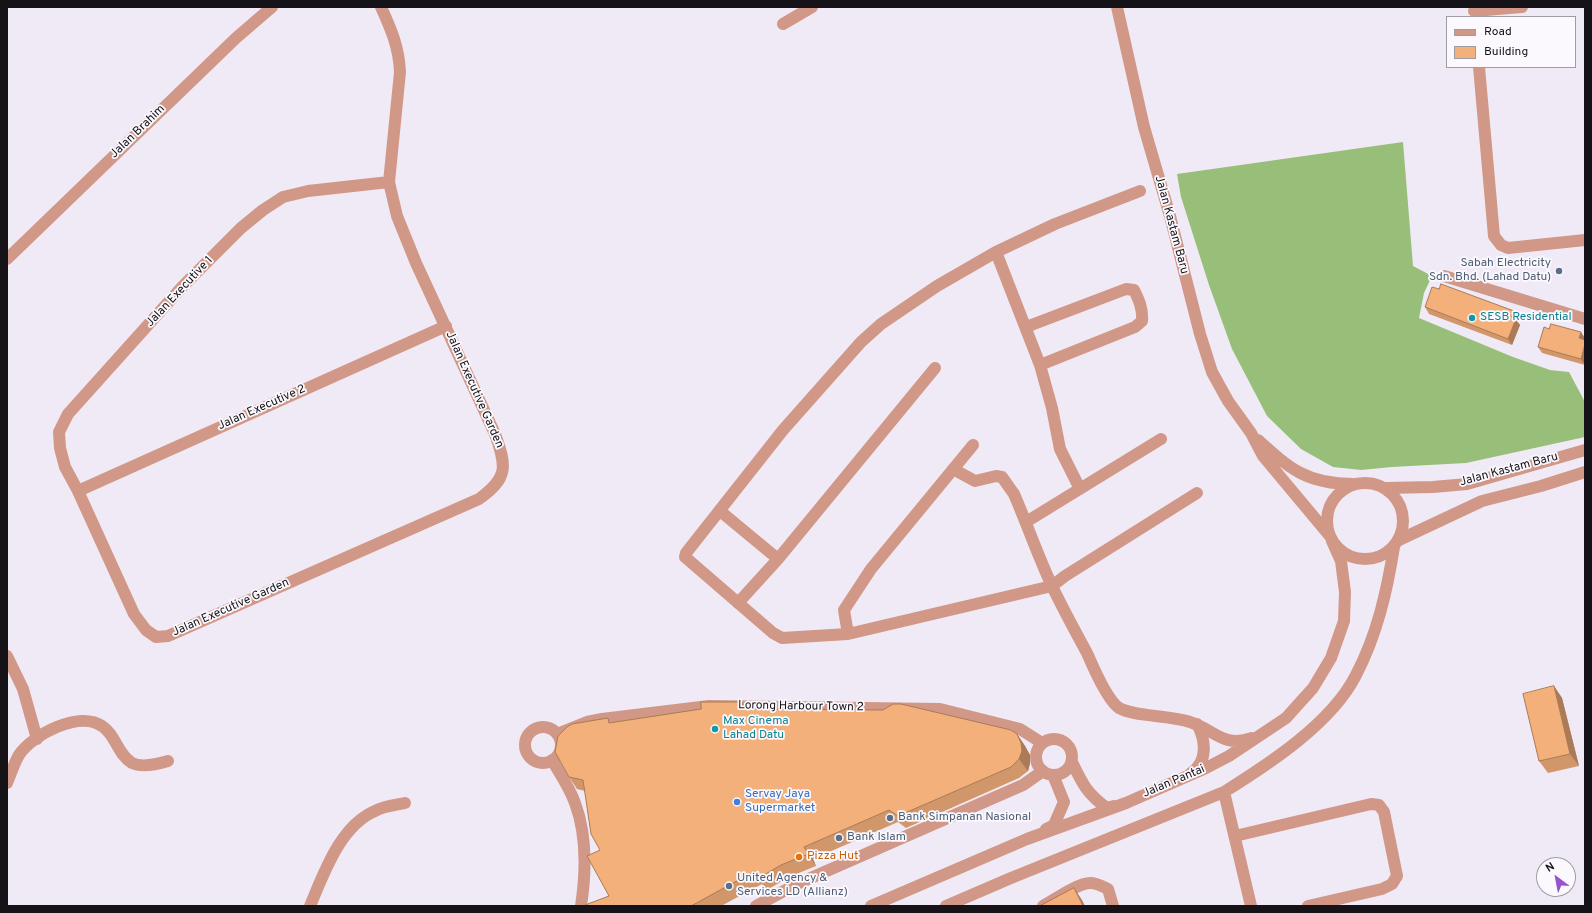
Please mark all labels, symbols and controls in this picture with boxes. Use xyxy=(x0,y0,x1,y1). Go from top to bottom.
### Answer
legend xyxy=(1446,16,1576,68)
text: Road xyxy=(1484,24,1512,40)
text: Building xyxy=(1484,44,1528,60)
street label: Jalan Brahim xyxy=(108,102,168,162)
street label: Jalan Kastam Baru xyxy=(1151,174,1191,276)
street label: Jalan Executive 1 xyxy=(144,254,216,330)
place label: Sabah Electricity Sdn. Bhd. (Lahad Datu) xyxy=(1429,257,1551,285)
marker: Sabah Electricity Sdn. Bhd. (Lahad Datu) xyxy=(1554,266,1564,276)
place label: SESB Residential xyxy=(1480,311,1572,325)
marker: SESB Residential xyxy=(1467,313,1477,323)
street label: Jalan Executive Garden xyxy=(442,329,506,451)
street label: Jalan Executive 2 xyxy=(216,382,308,434)
street label: Jalan Kastam Baru xyxy=(1458,450,1560,490)
street label: Jalan Executive Garden xyxy=(170,576,292,640)
street label: Lorong Harbour Town 2 xyxy=(738,699,864,715)
place label: Max Cinema Lahad Datu xyxy=(723,715,789,743)
marker: Max Cinema Lahad Datu xyxy=(710,724,720,734)
street label: Jalan Pantai xyxy=(1141,762,1207,802)
place label: Servay Jaya Supermarket xyxy=(745,788,815,816)
marker: Servay Jaya Supermarket xyxy=(732,797,742,807)
place label: Bank Simpanan Nasional xyxy=(898,811,1031,825)
marker: Bank Simpanan Nasional xyxy=(885,813,895,823)
place label: Bank Islam xyxy=(847,831,906,845)
marker: Bank Islam xyxy=(834,833,844,843)
place label: Pizza Hut xyxy=(807,850,859,864)
marker: Pizza Hut xyxy=(794,852,804,862)
north arrow xyxy=(1536,857,1576,897)
text: N xyxy=(1543,860,1557,876)
place label: United Agency & Services LD (Allianz) xyxy=(737,872,848,900)
marker: United Agency & Services LD (Allianz) xyxy=(724,881,734,891)

